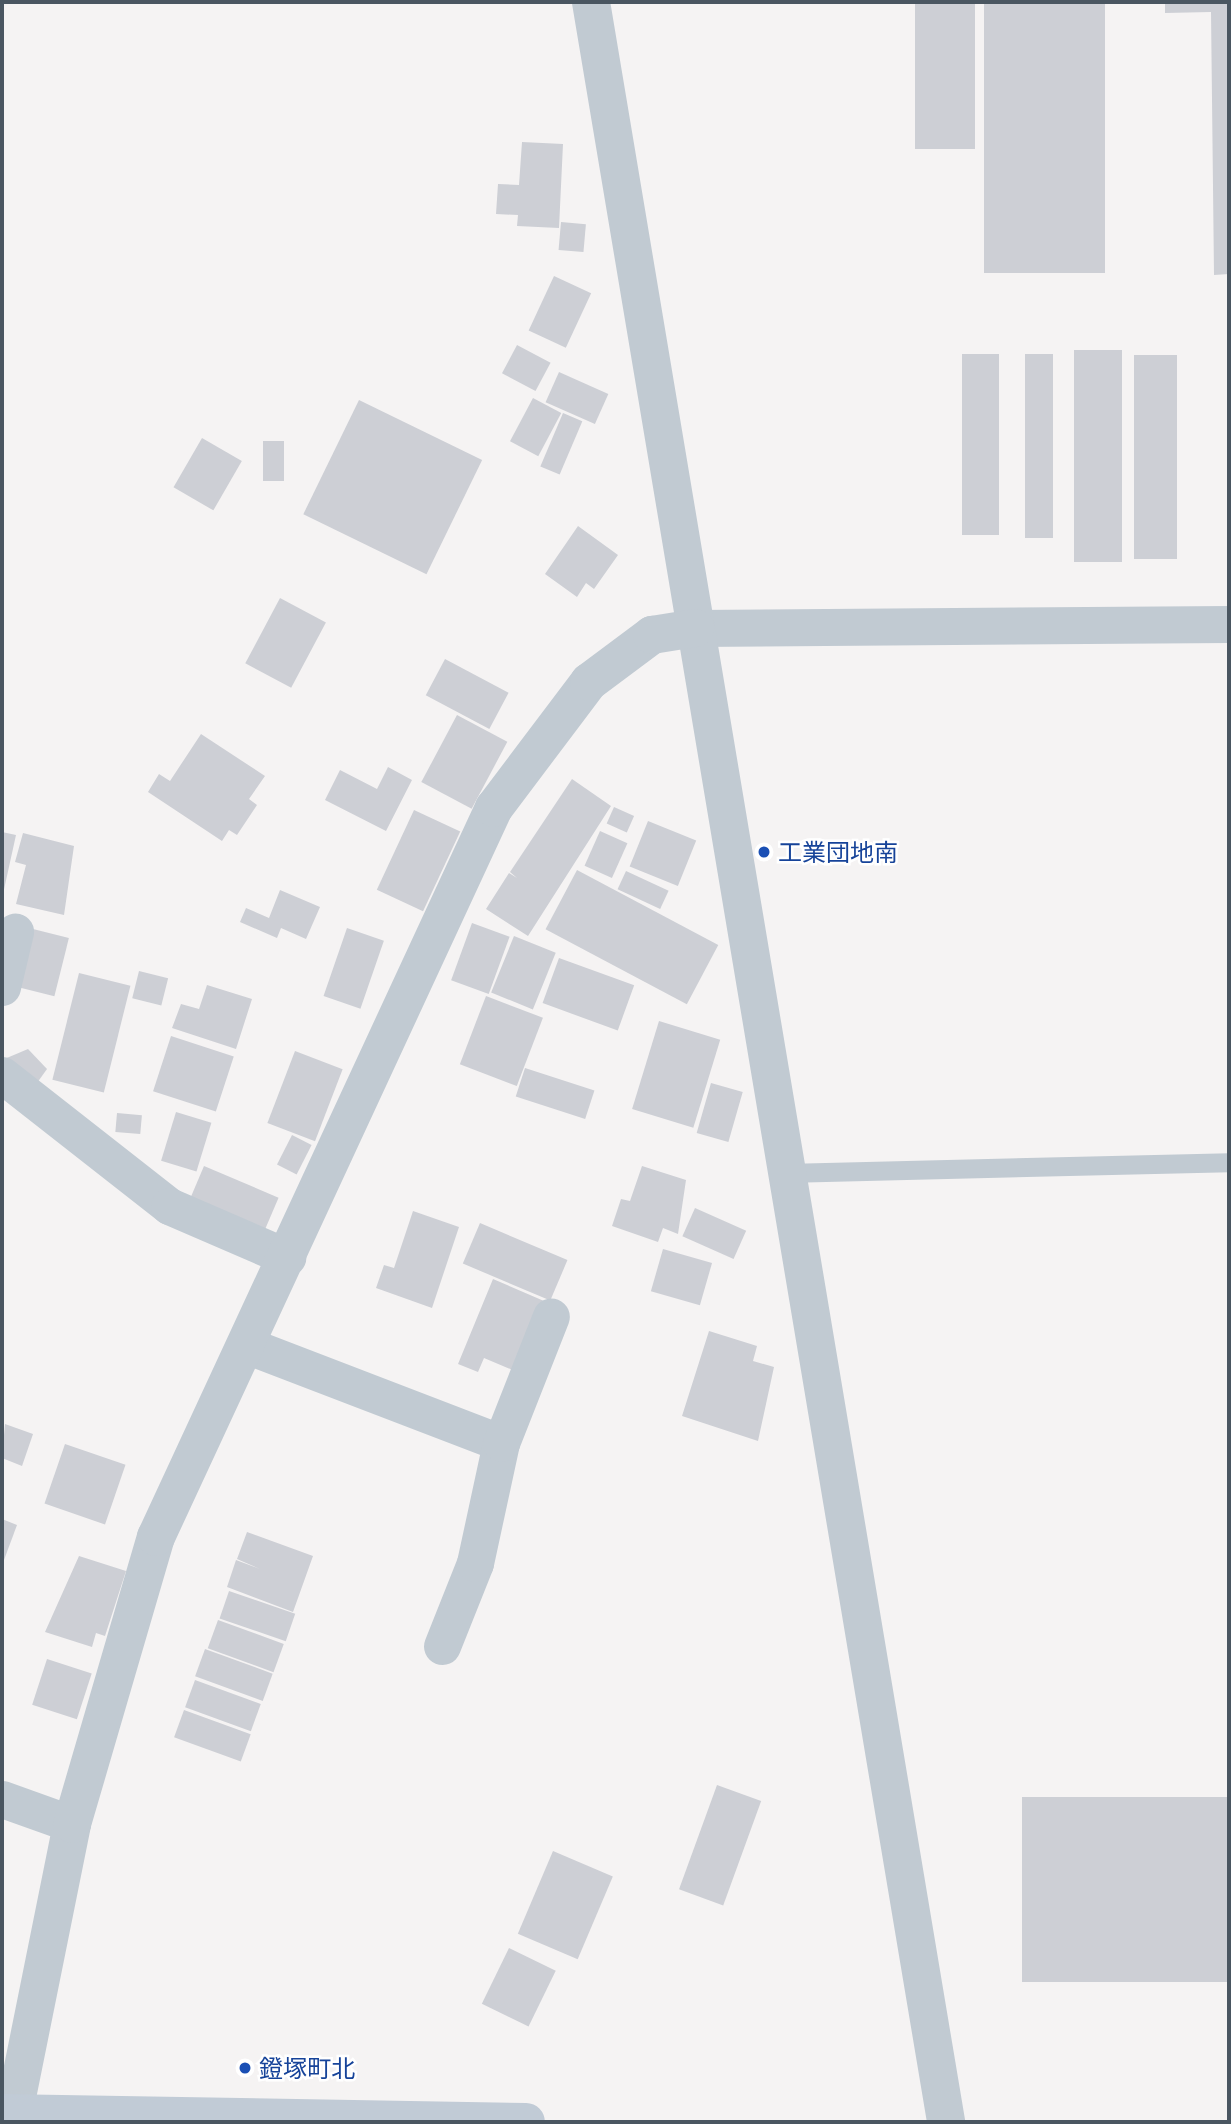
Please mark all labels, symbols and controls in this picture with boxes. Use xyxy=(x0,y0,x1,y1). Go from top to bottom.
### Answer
place label: 工業団地南 xyxy=(778,838,898,866)
marker: 工業団地南 xyxy=(756,844,772,860)
place label: 鐙塚町北 xyxy=(259,2054,355,2082)
marker: 鐙塚町北 xyxy=(237,2060,253,2076)

